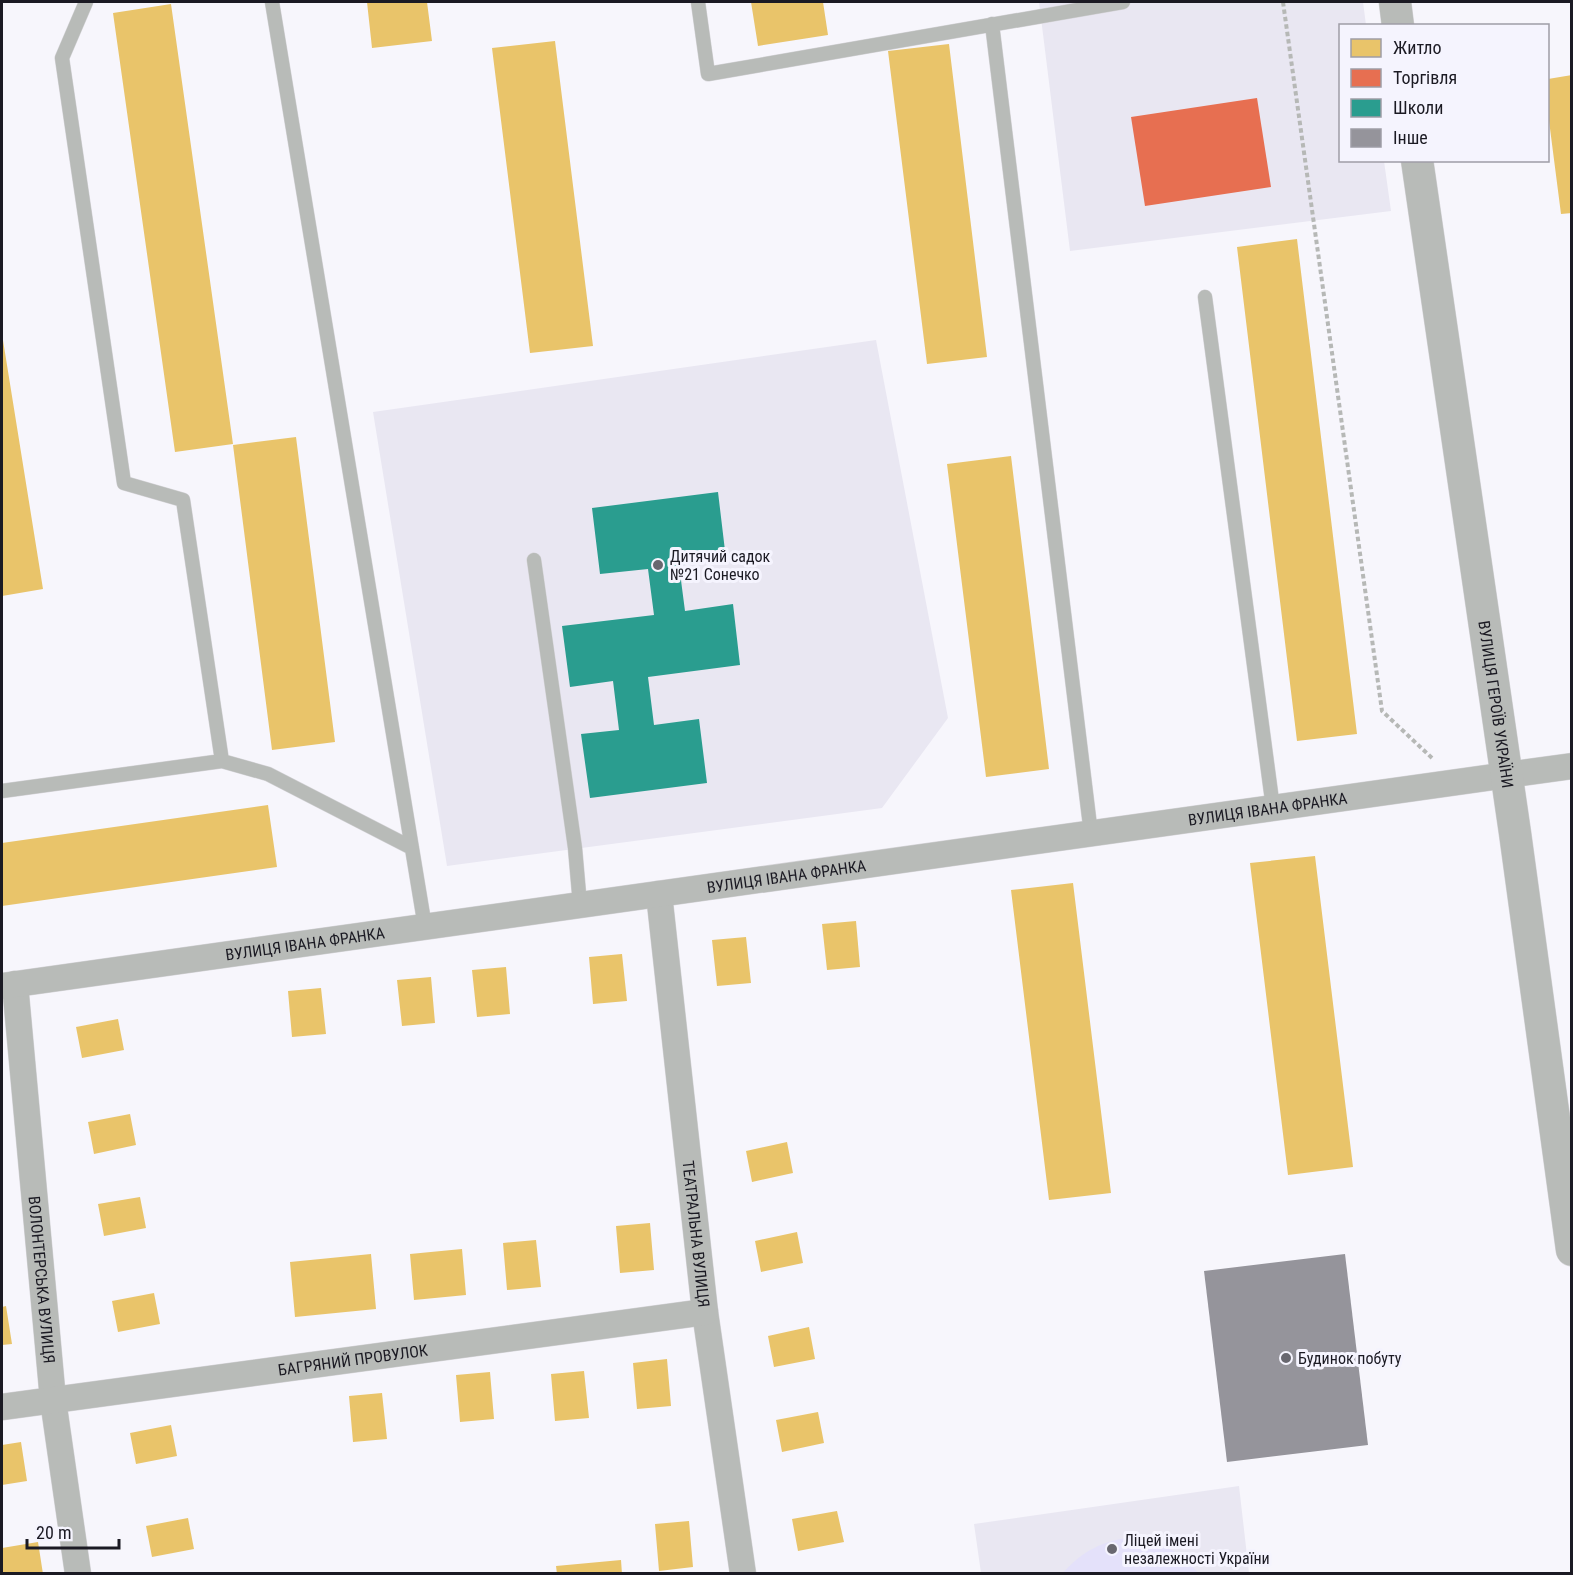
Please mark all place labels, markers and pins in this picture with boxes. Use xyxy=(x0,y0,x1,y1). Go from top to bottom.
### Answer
place label: Дитячий садок №21 Сонечко xyxy=(670,547,771,584)
marker: Дитячий садок №21 Сонечко xyxy=(651,558,665,572)
place label: Будинок побуту xyxy=(1298,1349,1402,1368)
marker: Будинок побуту xyxy=(1279,1351,1293,1365)
place label: Ліцей імені незалежності України xyxy=(1124,1531,1270,1568)
marker: Ліцей імені незалежності України xyxy=(1105,1542,1119,1556)

